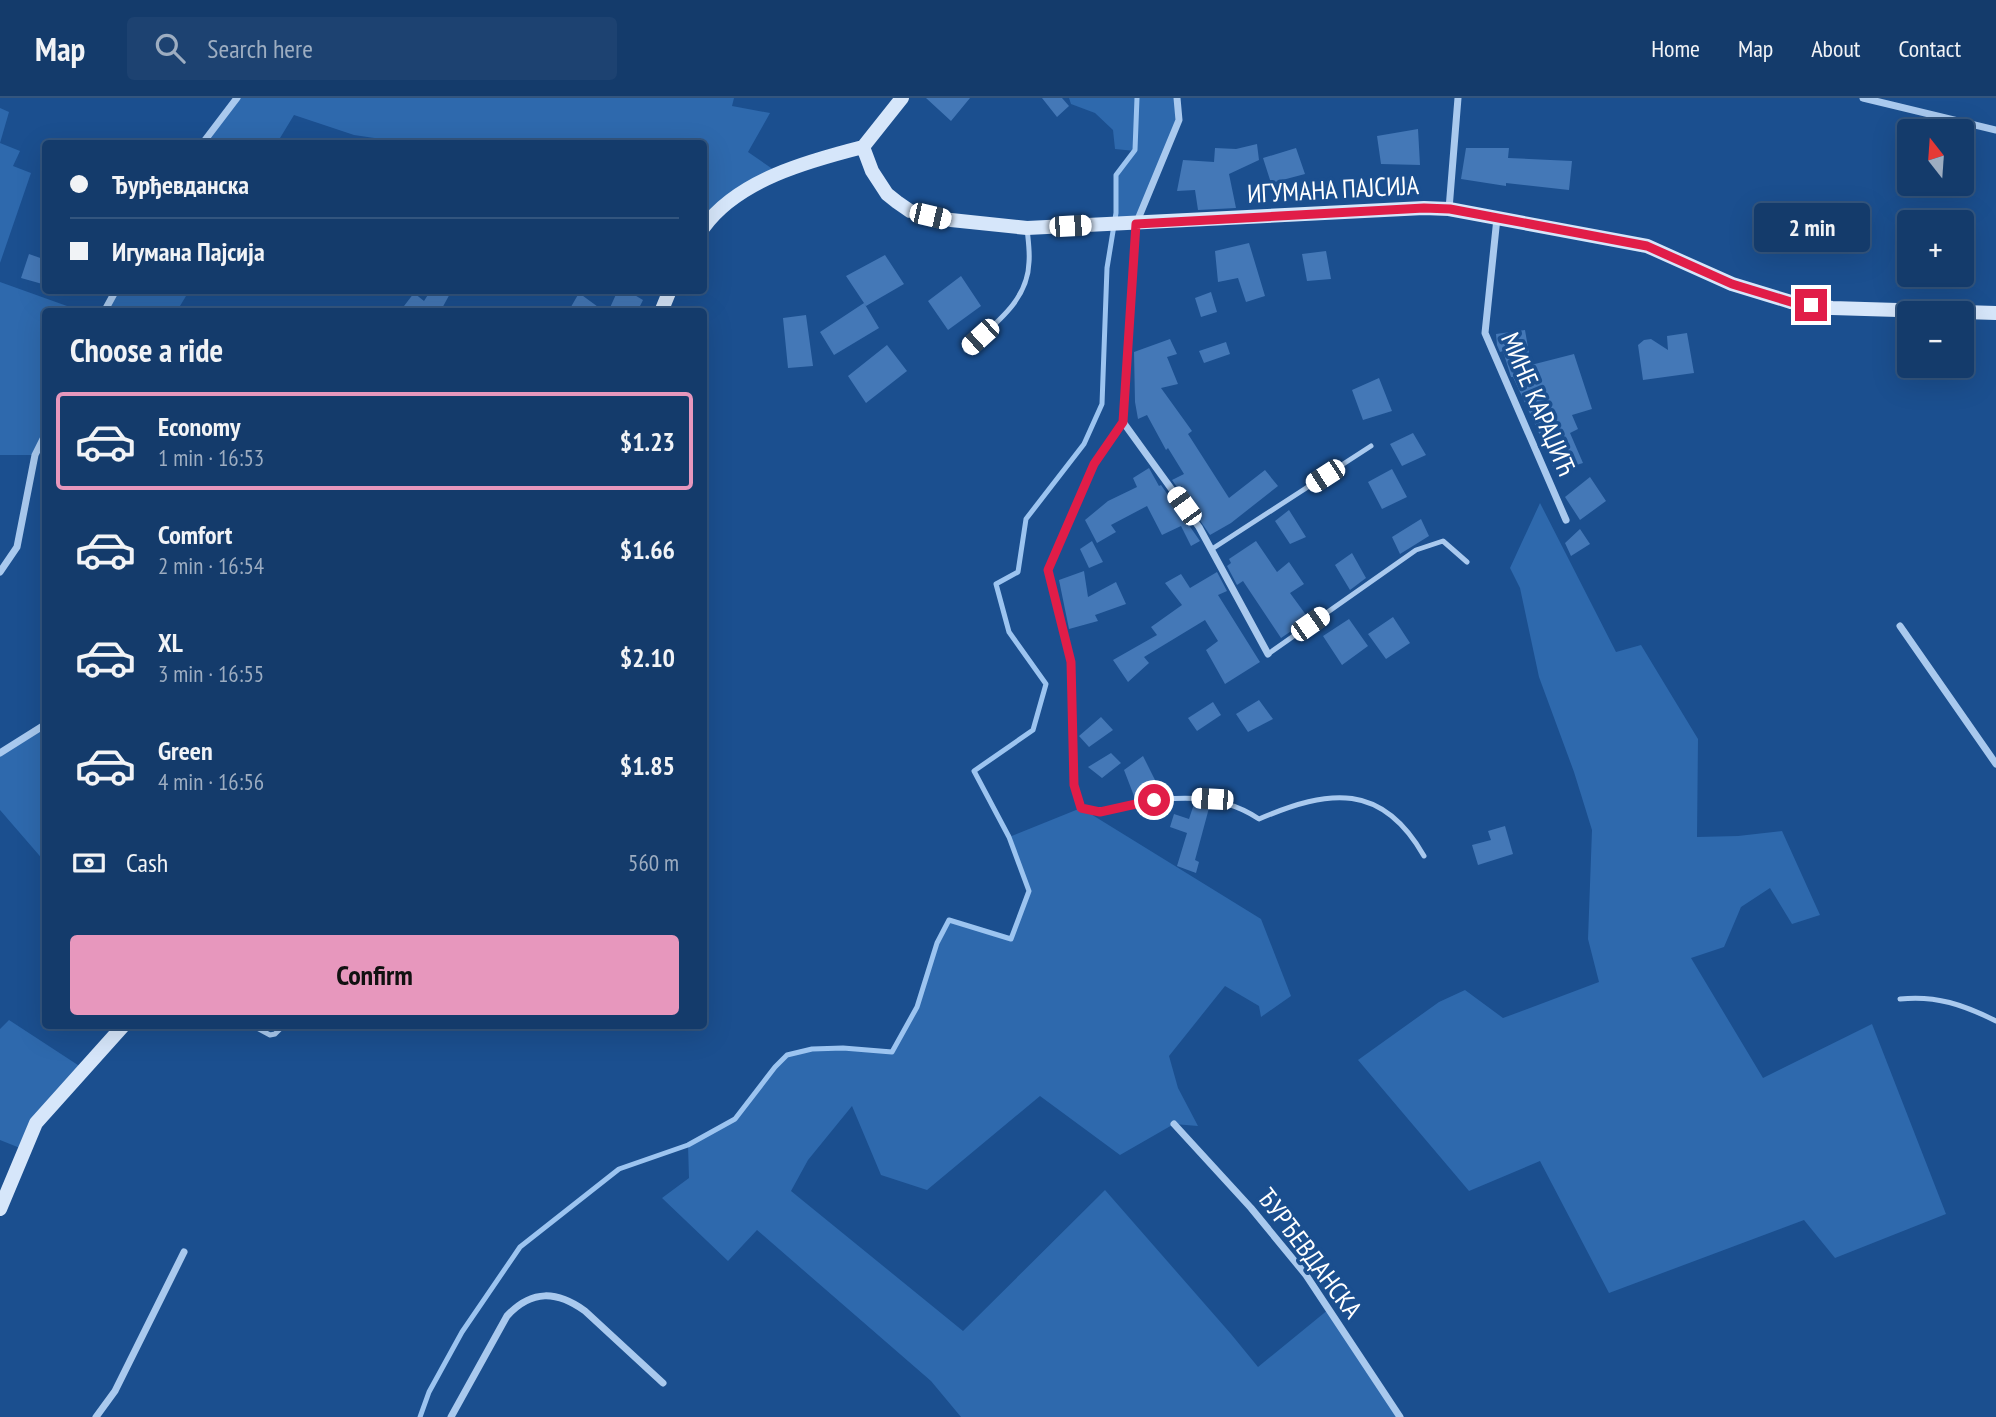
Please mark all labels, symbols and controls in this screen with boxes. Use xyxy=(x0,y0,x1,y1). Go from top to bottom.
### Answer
search box xyxy=(127,17,617,80)
text: Map xyxy=(35,27,85,70)
icon: search xyxy=(151,29,189,67)
text: Search here xyxy=(207,32,313,65)
text: Home xyxy=(1651,33,1700,64)
text: Map xyxy=(1738,33,1773,64)
text: About xyxy=(1811,33,1860,64)
text: Contact xyxy=(1898,33,1961,64)
north arrow xyxy=(1897,119,1974,196)
map controls xyxy=(1897,119,1974,378)
text: Ђурђевданска xyxy=(112,168,249,201)
street label: ИГУМАНА ПАЈСИЈА xyxy=(1246,168,1420,210)
car xyxy=(908,201,953,231)
callout: 2 min xyxy=(1753,204,1869,252)
button: + xyxy=(1897,210,1974,287)
text: 2 min xyxy=(1789,213,1835,242)
car xyxy=(1049,214,1092,238)
text: Игумана Пајсија xyxy=(112,235,265,268)
route end xyxy=(1795,289,1827,321)
button: − xyxy=(1897,301,1974,378)
car xyxy=(958,315,1003,359)
street label: МИНЕ КАРАЏИЋ xyxy=(1494,327,1584,481)
text: Choose a ride xyxy=(70,329,223,371)
icon: car xyxy=(74,410,137,473)
text: Economy xyxy=(158,410,240,443)
text: $1.23 xyxy=(620,425,675,458)
text: 1 min · 16:53 xyxy=(158,443,264,472)
car xyxy=(1302,456,1349,496)
car xyxy=(1164,483,1205,529)
icon: car xyxy=(74,518,137,581)
text: Comfort xyxy=(158,518,232,551)
text: $1.66 xyxy=(620,533,675,566)
text: 2 min · 16:54 xyxy=(158,551,264,580)
car xyxy=(1287,603,1334,645)
icon: car xyxy=(74,626,137,689)
text: XL xyxy=(158,626,183,659)
text: $2.10 xyxy=(620,641,675,674)
text: 3 min · 16:55 xyxy=(158,659,264,688)
icon: car xyxy=(74,734,137,797)
text: Green xyxy=(158,734,213,767)
text: $1.85 xyxy=(620,749,675,782)
text: 4 min · 16:56 xyxy=(158,767,264,796)
route start xyxy=(1138,784,1170,816)
car xyxy=(1191,787,1234,811)
icon: cash xyxy=(70,844,108,882)
text: Cash xyxy=(126,846,168,879)
text: 560 m xyxy=(628,848,679,877)
button: Confirm xyxy=(70,935,679,1015)
street label: ЂУРЂЕВДАНСКА xyxy=(1250,1181,1370,1325)

